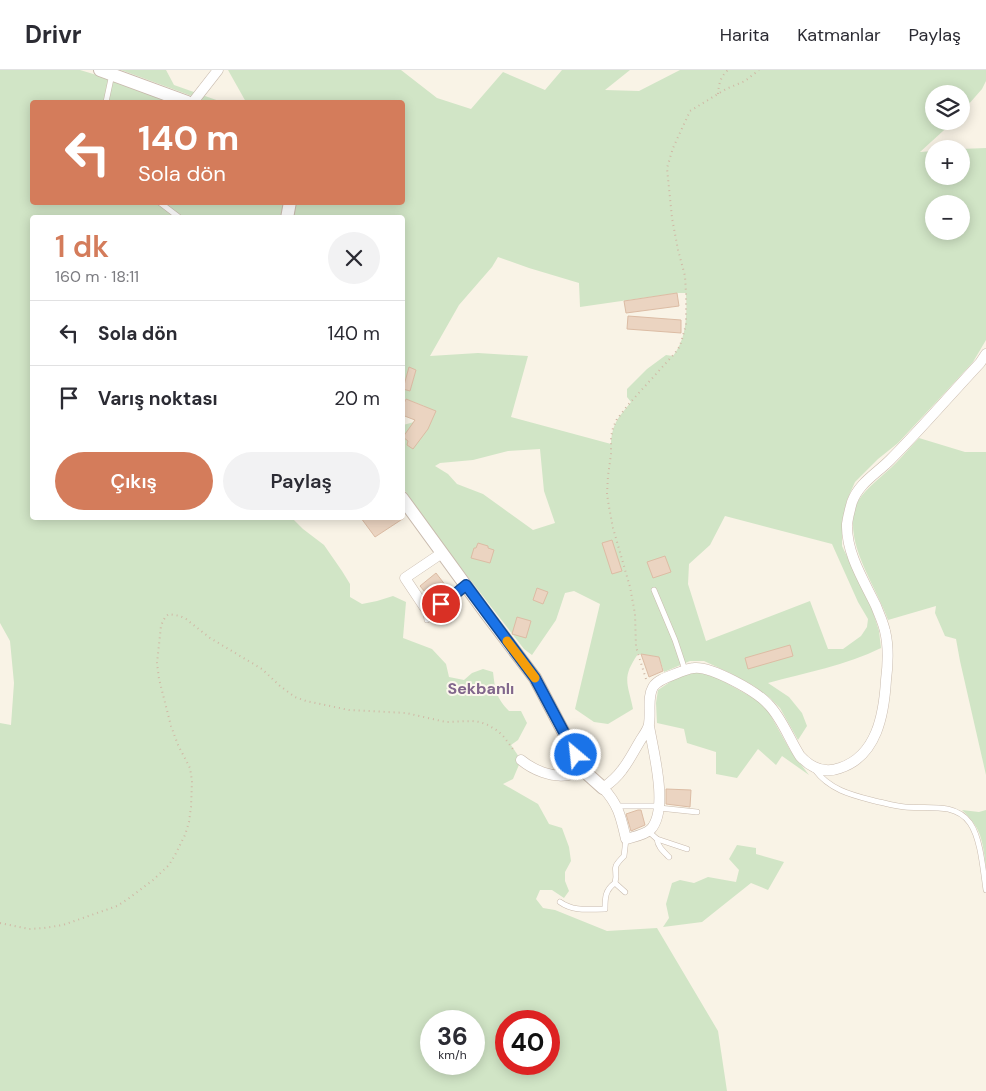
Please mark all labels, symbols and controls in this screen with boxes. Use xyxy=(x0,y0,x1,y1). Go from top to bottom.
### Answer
text: Drivr xyxy=(25,19,82,50)
text: Harita xyxy=(720,23,769,47)
text: Katmanlar xyxy=(797,23,881,47)
text: Paylaş xyxy=(909,23,961,47)
map controls xyxy=(925,85,970,240)
button: layers xyxy=(925,85,970,130)
text: 140 m xyxy=(138,115,239,161)
icon: left xyxy=(55,120,120,185)
button: + xyxy=(925,140,970,185)
text: Sola dön xyxy=(138,159,226,188)
button: − xyxy=(925,195,970,240)
text: 1 dk xyxy=(55,227,109,266)
button: close xyxy=(328,232,380,284)
text: 160 m · 18:11 xyxy=(55,266,139,287)
icon: left xyxy=(55,319,83,347)
text: Sola dön xyxy=(98,321,178,346)
text: 140 m xyxy=(328,321,380,346)
icon: arrive xyxy=(55,384,83,412)
text: Varış noktası xyxy=(98,386,218,411)
text: 20 m xyxy=(334,386,380,411)
button: Çıkış xyxy=(55,452,213,510)
button: Paylaş xyxy=(223,452,380,510)
pin xyxy=(420,583,462,625)
icon: arrive xyxy=(427,590,455,618)
district label: Sekbanlı xyxy=(448,678,514,699)
position arrow xyxy=(549,728,601,780)
speed limit sign: 40 xyxy=(495,1010,560,1075)
text: 36 xyxy=(437,1020,468,1053)
text: km/h xyxy=(438,1047,467,1063)

